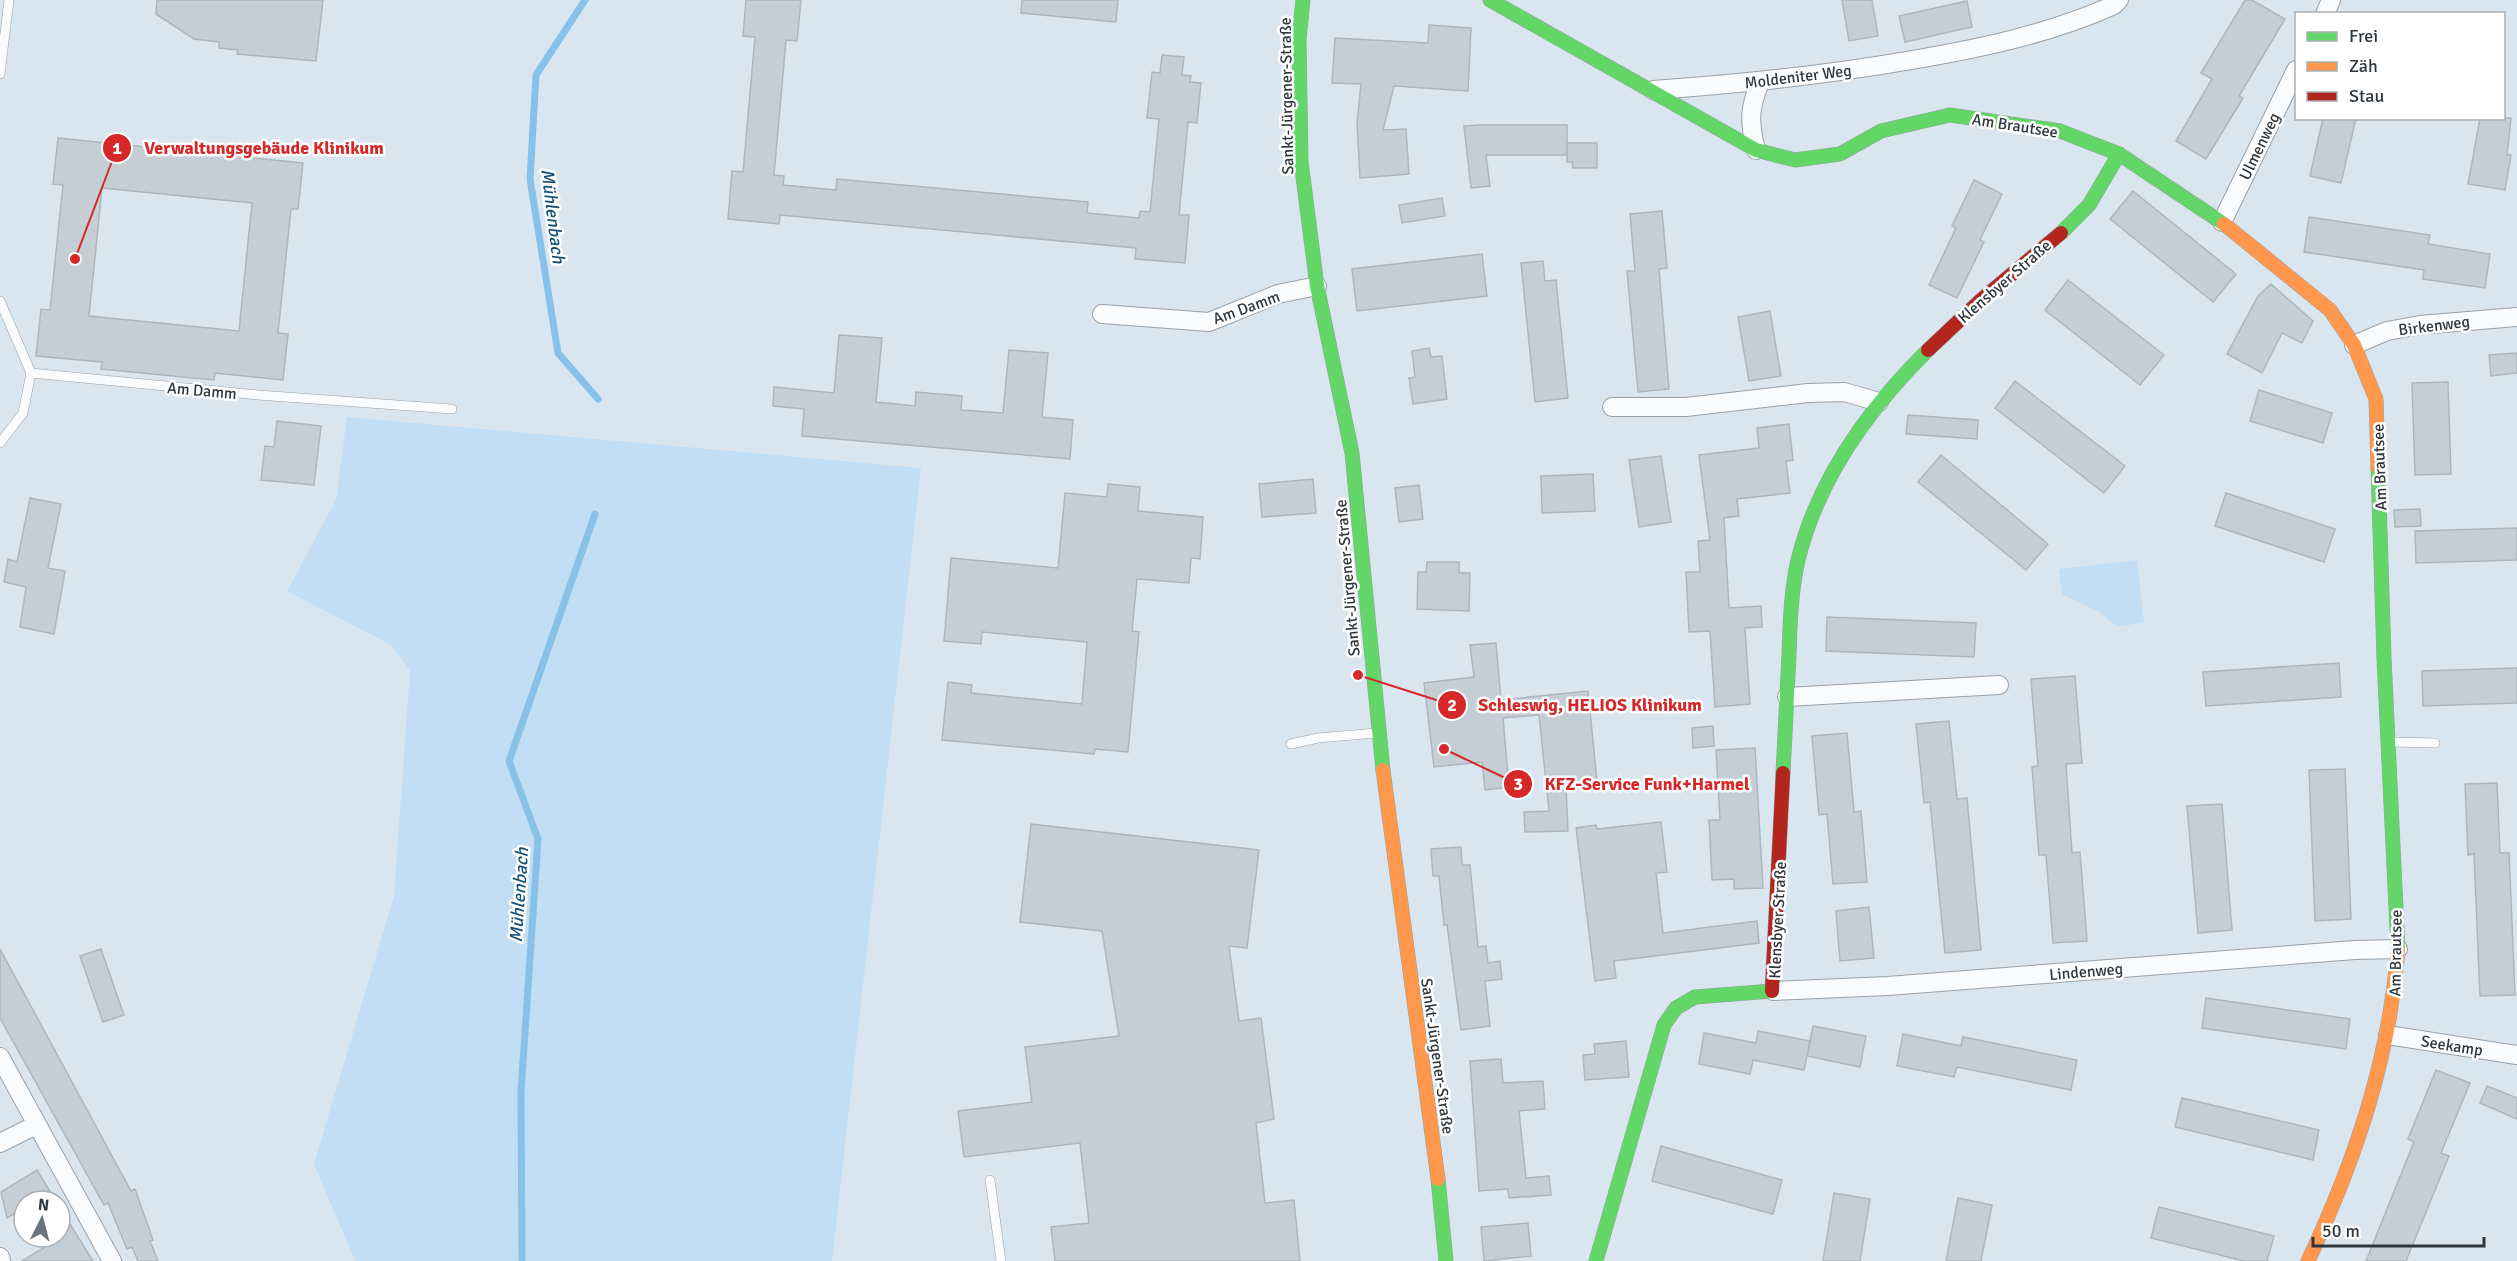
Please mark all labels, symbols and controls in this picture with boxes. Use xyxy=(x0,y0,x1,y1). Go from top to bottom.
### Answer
legend xyxy=(2295,12,2505,120)
street label: Sankt-Jürgener-Straße xyxy=(1276,17,1298,175)
text: Frei xyxy=(2349,25,2378,47)
text: Zäh xyxy=(2349,55,2378,77)
street label: Moldeniter Weg xyxy=(1743,61,1853,93)
text: Stau xyxy=(2349,85,2384,107)
street label: Am Brautsee xyxy=(1970,109,2059,143)
street label: Ulmenweg xyxy=(2235,109,2285,183)
callout: Verwaltungsgebäude Klinikum xyxy=(102,130,396,166)
text: 1 xyxy=(112,137,122,159)
text: Verwaltungsgebäude Klinikum xyxy=(144,137,384,159)
water label: Mühlenbach xyxy=(536,168,570,266)
street label: Klensbyer Straße xyxy=(1954,236,2056,328)
street label: Am Damm xyxy=(1210,287,1283,329)
street label: Birkenweg xyxy=(2397,312,2471,340)
street label: Am Damm xyxy=(166,378,238,404)
street label: Am Brautsee xyxy=(2368,423,2392,511)
street label: Sankt-Jürgener-Straße xyxy=(1331,499,1365,657)
callout: Schleswig, HELIOS Klinikum xyxy=(1437,687,1714,723)
text: 2 xyxy=(1447,694,1457,716)
text: Schleswig, HELIOS Klinikum xyxy=(1478,694,1702,716)
callout: KFZ-Service Funk+Harmel xyxy=(1503,766,1762,802)
text: 3 xyxy=(1513,773,1523,795)
text: KFZ-Service Funk+Harmel xyxy=(1544,773,1750,795)
water label: Mühlenbach xyxy=(505,846,533,943)
street label: Klensbyer Straße xyxy=(1765,861,1791,979)
street label: Am Brautsee xyxy=(2385,909,2407,997)
street label: Lindenweg xyxy=(2048,959,2124,985)
street label: Sankt-Jürgener-Straße xyxy=(1416,977,1458,1135)
street label: Seekamp xyxy=(2420,1031,2484,1061)
north arrow xyxy=(12,1189,72,1249)
text: N xyxy=(37,1195,50,1216)
scale bar xyxy=(2313,1210,2484,1248)
text: 50 m xyxy=(2322,1220,2360,1242)

